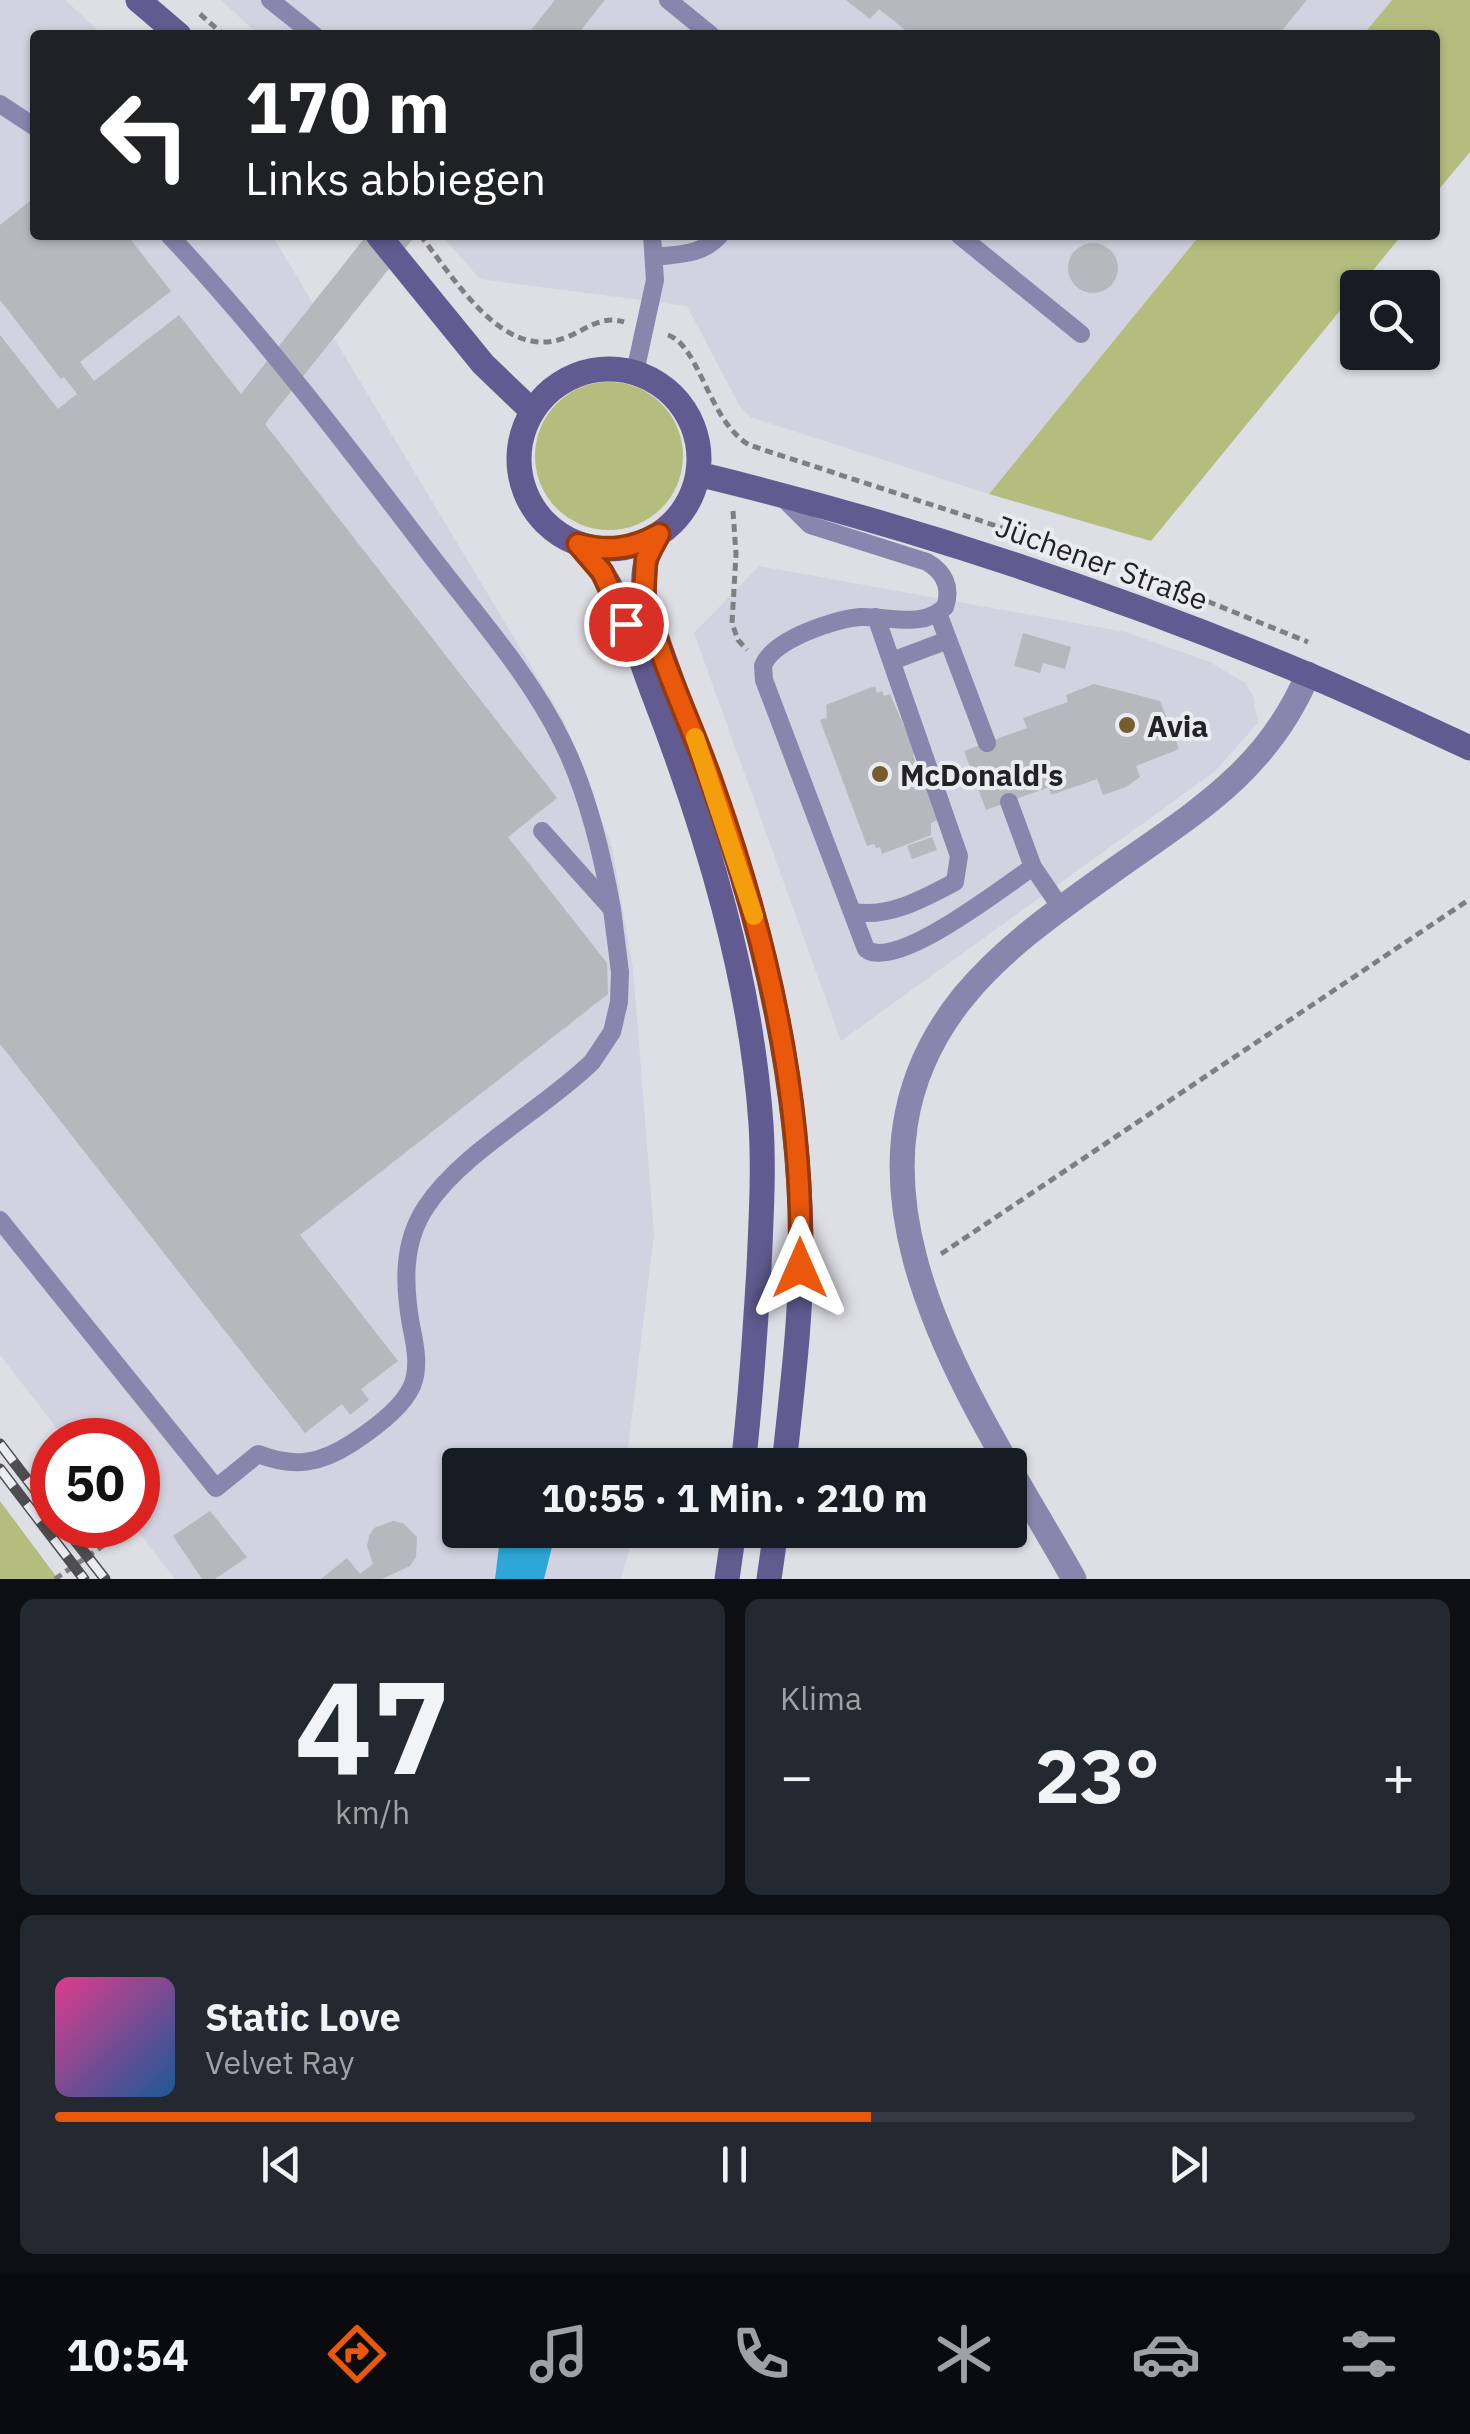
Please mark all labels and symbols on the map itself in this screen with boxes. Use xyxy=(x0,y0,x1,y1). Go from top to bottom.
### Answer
street label: Jüchener Straße xyxy=(991,506,1213,618)
pin xyxy=(584,582,669,667)
place label: Avia xyxy=(1147,706,1208,745)
marker: Avia xyxy=(1116,714,1138,736)
place label: McDonald's xyxy=(900,755,1063,794)
marker: McDonald's xyxy=(869,763,891,785)
position arrow xyxy=(748,1216,852,1320)
speed limit sign: 50 xyxy=(30,1418,160,1548)

